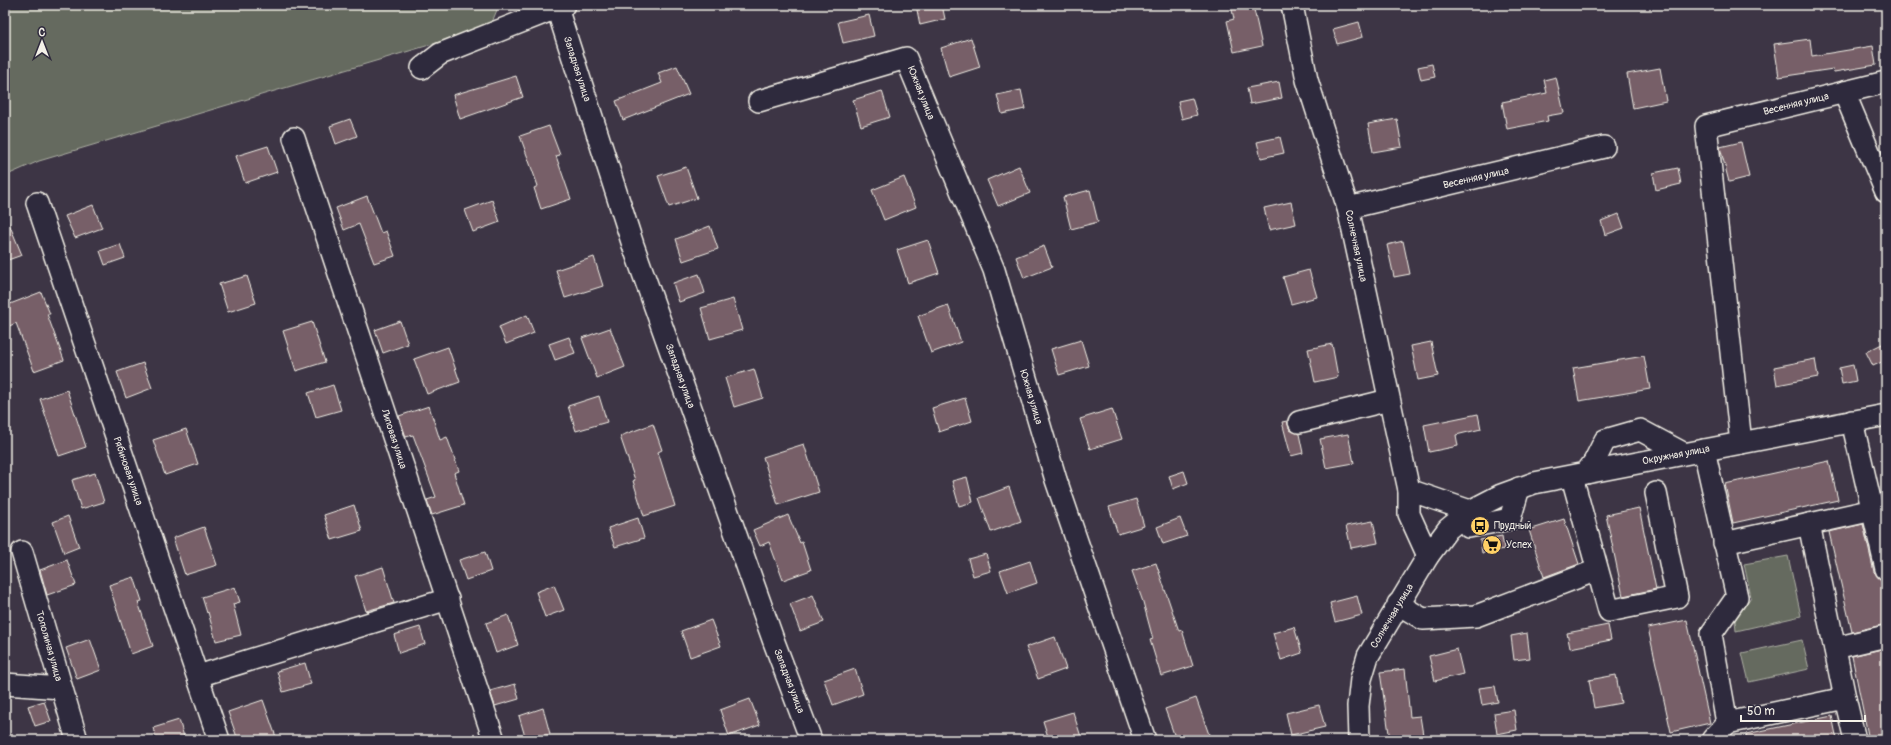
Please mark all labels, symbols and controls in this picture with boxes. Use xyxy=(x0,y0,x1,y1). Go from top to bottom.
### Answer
north arrow xyxy=(22,22,62,62)
text: С xyxy=(39,26,46,39)
street label: Западная улица xyxy=(561,35,593,103)
street label: Южная улица xyxy=(905,65,937,122)
street label: Весенняя улица xyxy=(1762,90,1830,118)
street label: Весенняя улица xyxy=(1442,165,1510,191)
street label: Солнечная улица xyxy=(1343,209,1370,283)
street label: Западная улица xyxy=(663,342,697,410)
street label: Южная улица xyxy=(1017,368,1045,426)
street label: Липовая улица xyxy=(378,407,409,471)
street label: Рябиновая улица xyxy=(111,435,145,507)
street label: Окружная улица xyxy=(1641,443,1711,467)
bus stop icon: Прудный xyxy=(1469,515,1491,537)
place label: Прудный xyxy=(1494,520,1531,532)
supermarket icon: Успех xyxy=(1481,534,1503,556)
place label: Успех xyxy=(1506,539,1532,551)
street label: Солнечная улица xyxy=(1368,581,1416,650)
street label: Тополиная улица xyxy=(33,610,65,683)
street label: Западная улица xyxy=(771,647,807,715)
scale bar xyxy=(1741,697,1865,723)
text: 50 m xyxy=(1747,704,1775,719)

